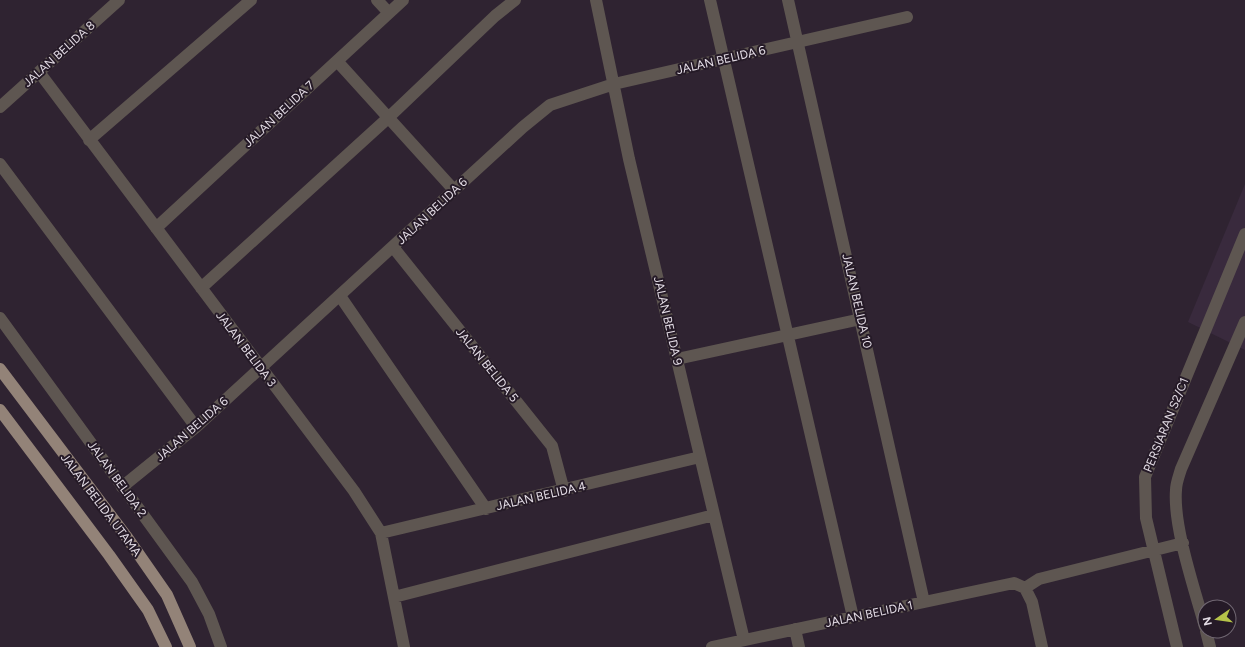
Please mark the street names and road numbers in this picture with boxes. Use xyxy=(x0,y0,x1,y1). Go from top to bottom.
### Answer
street label: JALAN BELIDA 8 xyxy=(20,18,98,90)
street label: JALAN BELIDA 6 xyxy=(675,43,767,77)
street label: JALAN BELIDA 7 xyxy=(241,78,317,150)
street label: JALAN BELIDA 6 xyxy=(394,175,470,247)
street label: JALAN BELIDA 10 xyxy=(839,252,875,350)
street label: JALAN BELIDA 9 xyxy=(651,275,685,367)
street label: JALAN BELIDA 3 xyxy=(213,309,279,389)
street label: JALAN BELIDA 5 xyxy=(453,325,521,405)
street label: PERSIARAN S2/C1 xyxy=(1141,376,1191,474)
street label: JALAN BELIDA 6 xyxy=(153,394,231,464)
street label: JALAN BELIDA 2 xyxy=(85,438,149,520)
street label: JALAN BELIDA UTAMA xyxy=(58,451,144,559)
street label: JALAN BELIDA 4 xyxy=(495,479,588,513)
street label: JALAN BELIDA 1 xyxy=(824,598,914,630)

